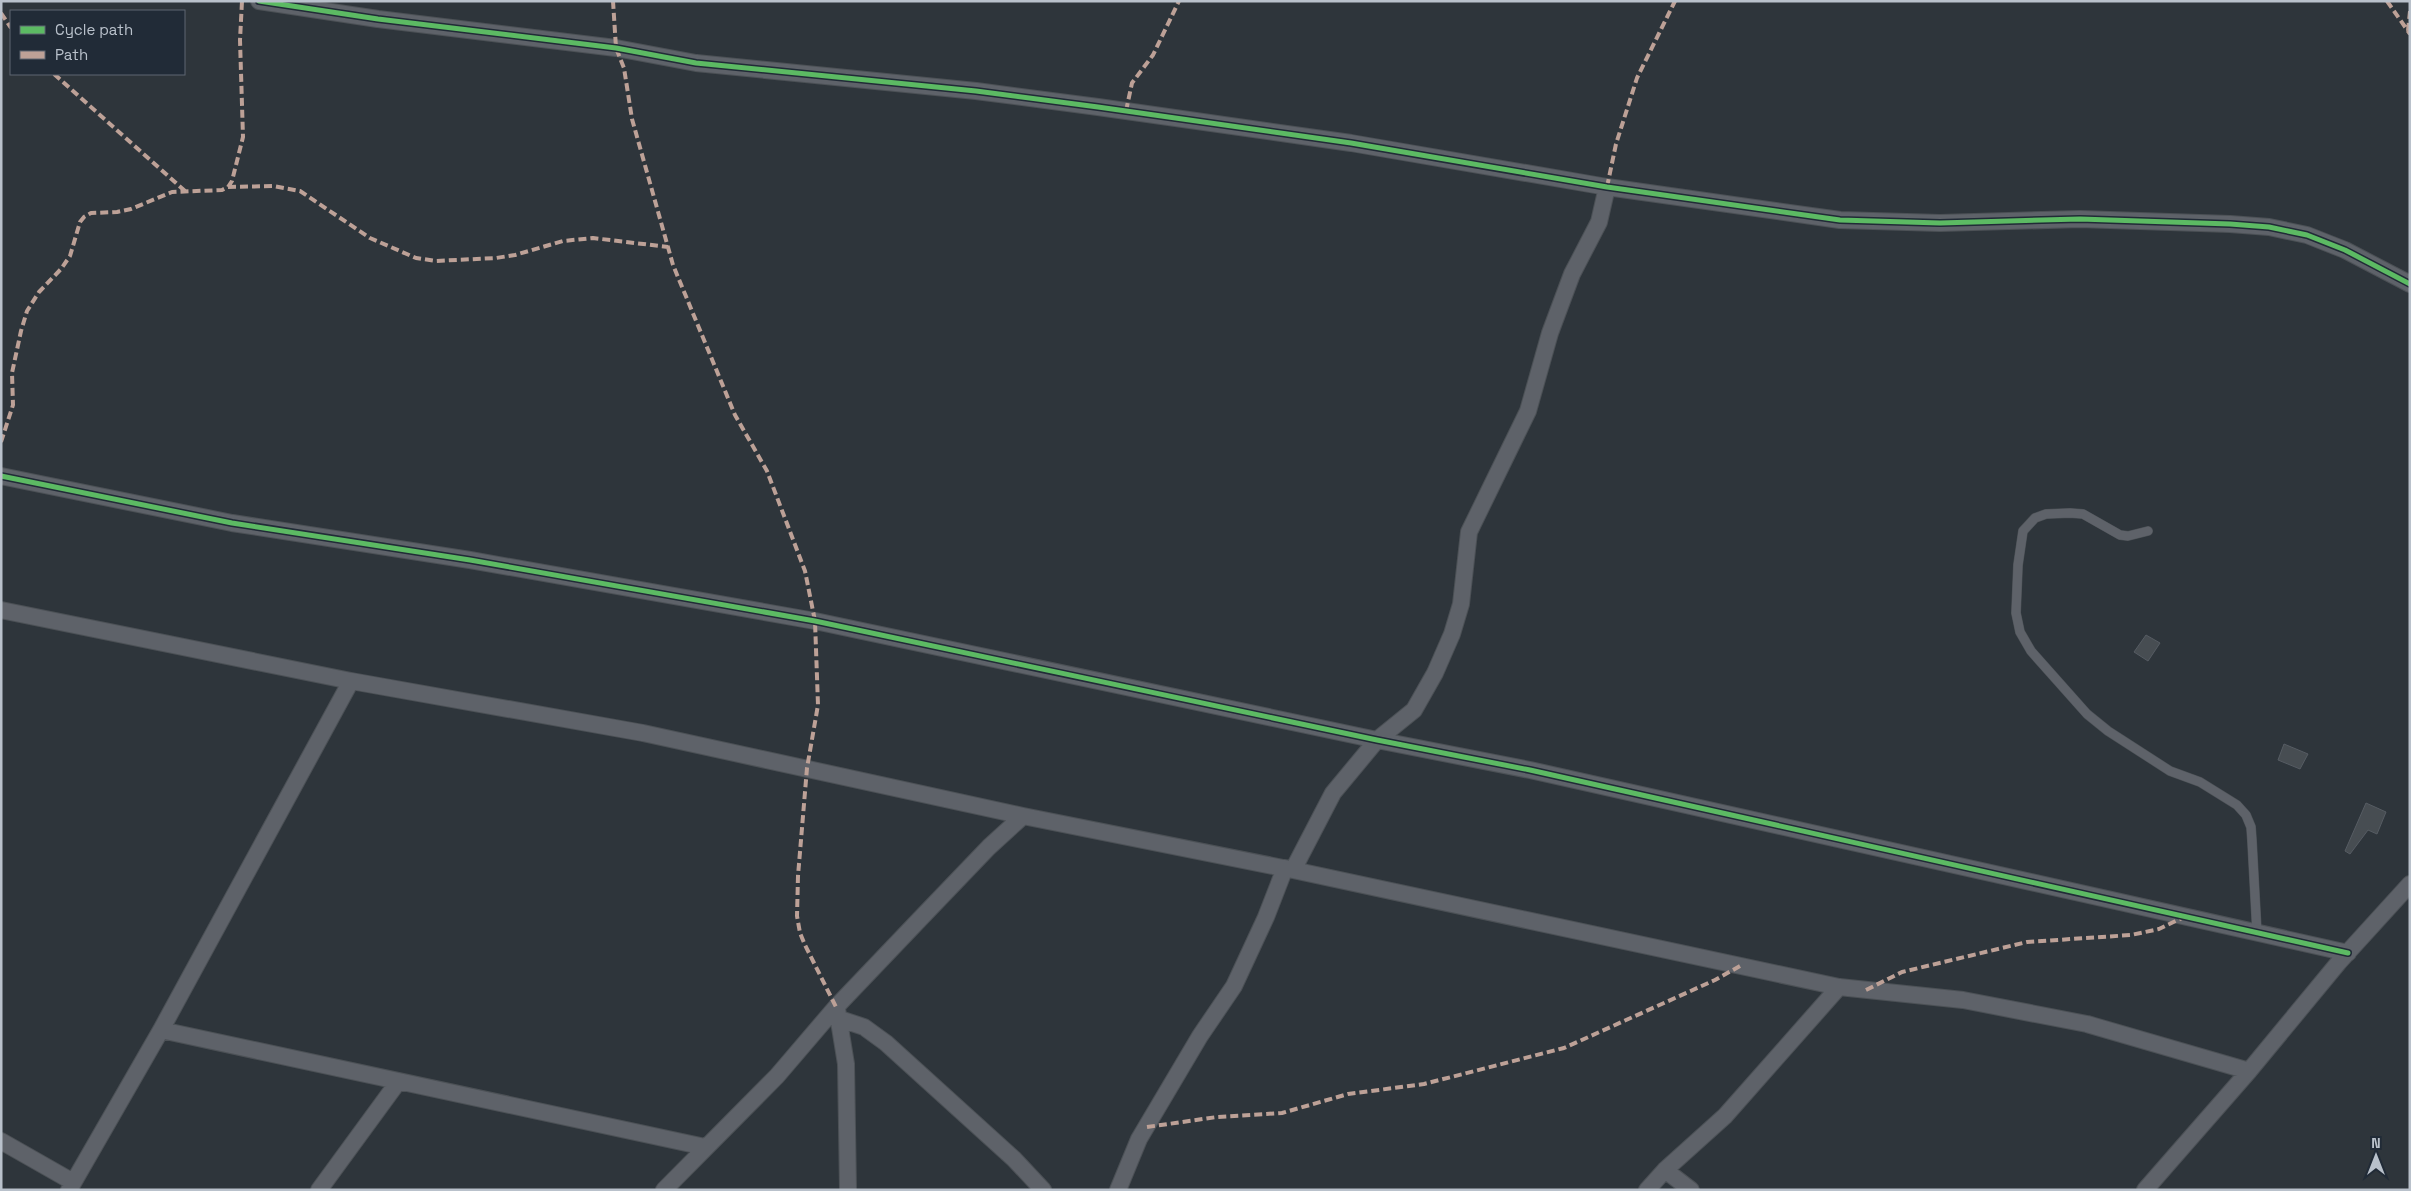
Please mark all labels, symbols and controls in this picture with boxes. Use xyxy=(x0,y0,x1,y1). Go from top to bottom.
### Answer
legend xyxy=(10,10,185,75)
text: Cycle path xyxy=(55,20,133,39)
text: Path xyxy=(55,45,88,64)
north arrow xyxy=(2351,1131,2401,1181)
text: N xyxy=(2371,1134,2381,1152)

